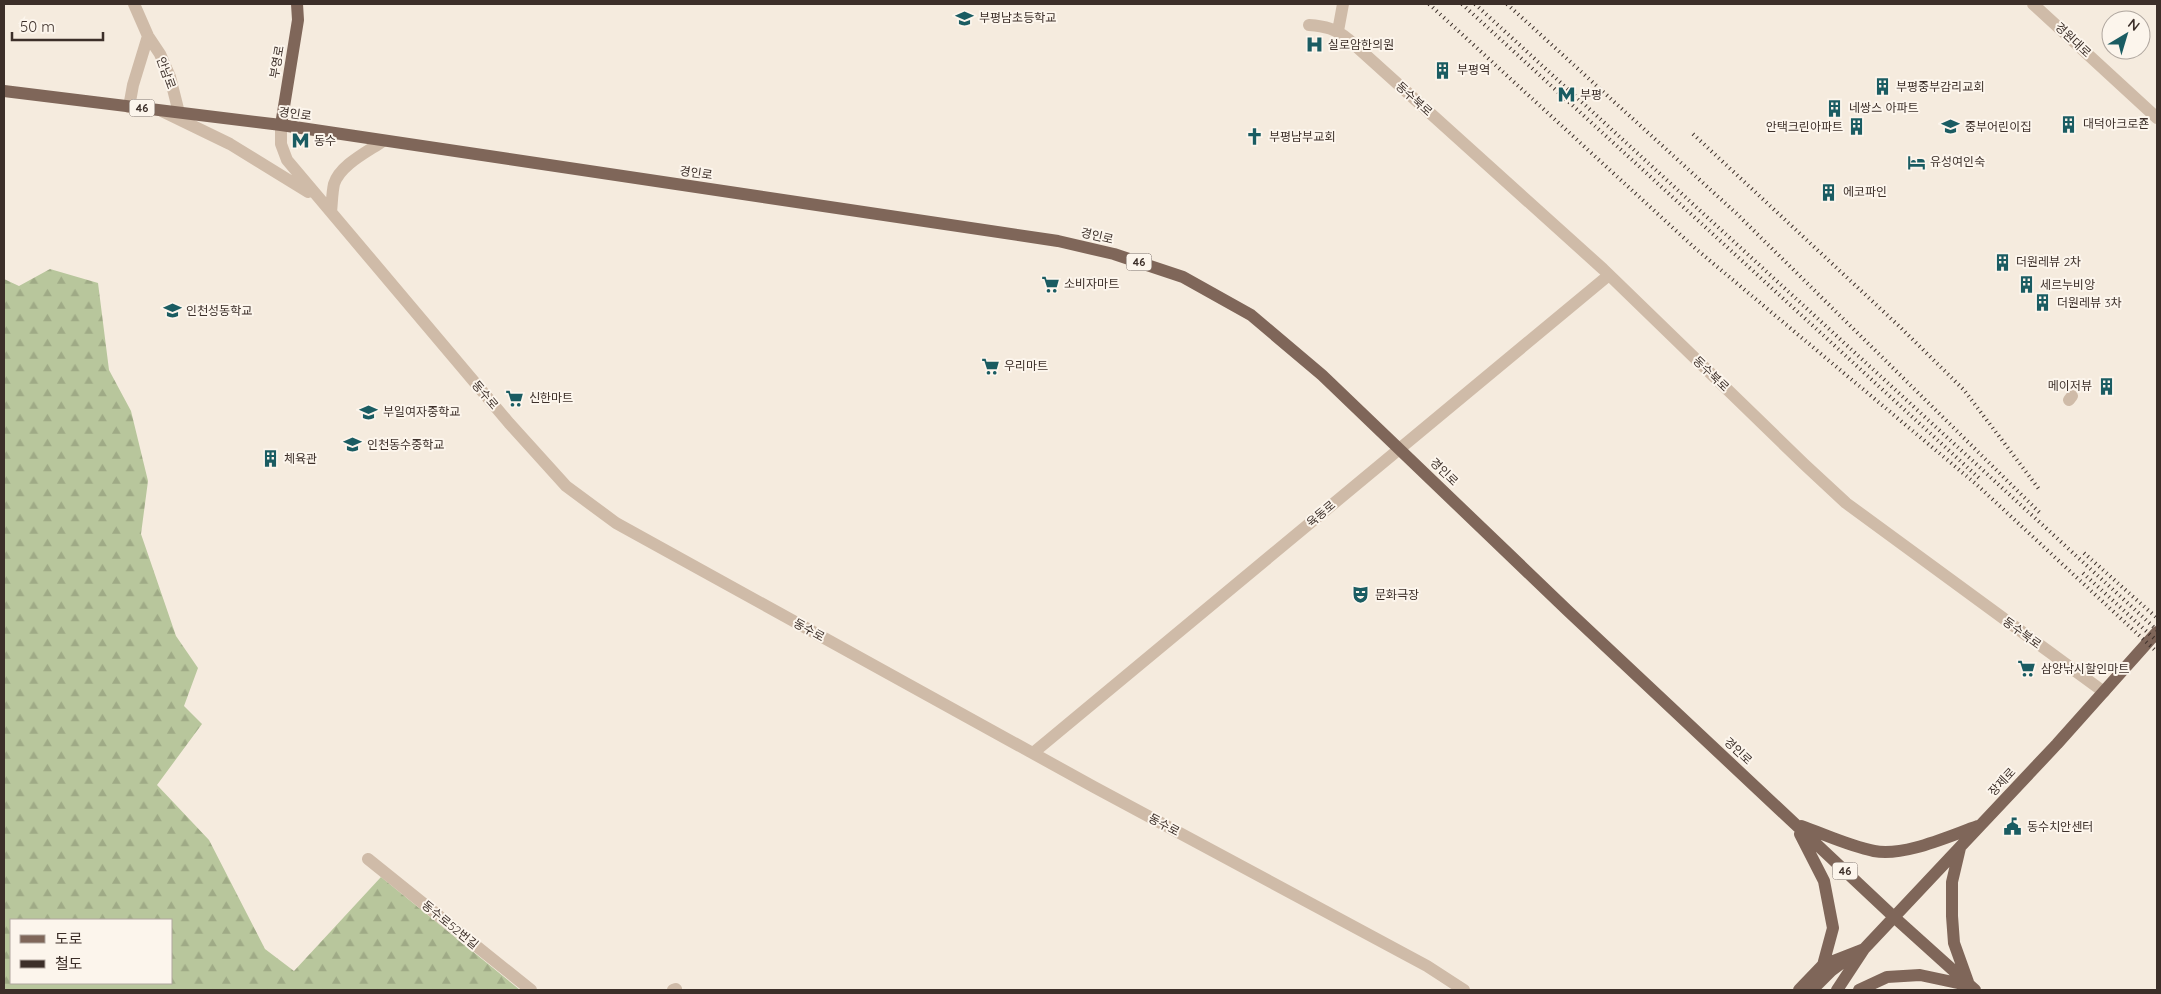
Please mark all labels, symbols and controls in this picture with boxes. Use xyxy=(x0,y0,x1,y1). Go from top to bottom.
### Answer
school or university icon: 부평남초등학교 xyxy=(955,8,975,28)
scale bar xyxy=(12,10,104,42)
place label: 부평남초등학교 xyxy=(979,10,1056,25)
north arrow xyxy=(2101,10,2151,60)
text: N xyxy=(2124,14,2144,35)
text: 50 m xyxy=(20,17,55,36)
street label: 경원대로 xyxy=(2052,19,2095,60)
hospital icon: 실로암한의원 xyxy=(1304,35,1324,55)
place label: 실로암한의원 xyxy=(1328,37,1394,52)
street label: 부영로 xyxy=(266,44,287,80)
street label: 안남로 xyxy=(154,55,179,91)
building icon: 부평역 xyxy=(1433,60,1453,80)
place label: 부평역 xyxy=(1457,62,1490,77)
building icon: 부평중부감리교회 xyxy=(1872,77,1892,97)
street label: 동수북로 xyxy=(1393,78,1436,119)
place label: 부평중부감리교회 xyxy=(1896,79,1984,94)
metro station icon: 부평 xyxy=(1556,85,1576,105)
place label: 부평 xyxy=(1580,87,1602,102)
building icon: 네쌍스 아파트 xyxy=(1825,98,1845,118)
road number: 46 xyxy=(130,100,154,116)
place label: 네쌍스 아파트 xyxy=(1849,100,1919,115)
street label: 경인로 xyxy=(278,104,313,123)
building icon: 대덕아크로죤 xyxy=(2059,114,2079,134)
place label: 대덕아크로죤 xyxy=(2083,116,2149,131)
building icon: 안택크린아파트 xyxy=(1847,117,1867,137)
school or university icon: 중부어린이집 xyxy=(1941,117,1961,137)
place label: 안택크린아파트 xyxy=(1766,119,1843,134)
place label: 중부어린이집 xyxy=(1965,119,2031,134)
church icon: 부평남부교회 xyxy=(1245,127,1265,147)
place label: 부평남부교회 xyxy=(1269,129,1335,144)
metro station icon: 동수 xyxy=(290,131,310,151)
place label: 동수 xyxy=(314,133,336,148)
hotel icon: 유성여인숙 xyxy=(1906,152,1926,172)
place label: 유성여인숙 xyxy=(1930,154,1985,169)
street label: 경인로 xyxy=(679,163,714,182)
building icon: 에코파인 xyxy=(1819,182,1839,202)
place label: 에코파인 xyxy=(1843,184,1887,199)
street label: 경인로 xyxy=(1079,224,1115,247)
building icon: 더원레뷰 2차 xyxy=(1992,252,2012,272)
road number: 46 xyxy=(1126,253,1152,270)
place label: 더원레뷰 2차 xyxy=(2016,254,2081,269)
supermarket icon: 소비자마트 xyxy=(1040,274,1060,294)
building icon: 세르누비앙 xyxy=(2016,275,2036,295)
place label: 소비자마트 xyxy=(1064,276,1119,291)
place label: 세르누비앙 xyxy=(2040,277,2095,292)
building icon: 더원레뷰 3차 xyxy=(2033,293,2053,313)
place label: 더원레뷰 3차 xyxy=(2057,295,2122,310)
school or university icon: 인천성동학교 xyxy=(162,301,182,321)
place label: 인천성동학교 xyxy=(186,303,252,318)
street label: 동수북로 xyxy=(1690,353,1732,394)
supermarket icon: 우리마트 xyxy=(980,356,1000,376)
place label: 우리마트 xyxy=(1004,358,1048,373)
building icon: 메이저뷰 xyxy=(2096,376,2116,396)
street label: 동수로 xyxy=(469,377,502,412)
place label: 메이저뷰 xyxy=(2048,378,2092,393)
supermarket icon: 신한마트 xyxy=(505,388,525,408)
place label: 신한마트 xyxy=(529,390,573,405)
school or university icon: 부일여자중학교 xyxy=(359,402,379,422)
place label: 부일여자중학교 xyxy=(383,404,460,419)
school or university icon: 인천동수중학교 xyxy=(343,435,363,455)
place label: 인천동수중학교 xyxy=(367,437,444,452)
building icon: 체육관 xyxy=(260,449,280,469)
place label: 체육관 xyxy=(284,451,317,466)
street label: 경인로 xyxy=(1427,455,1461,489)
street label: 육동로 xyxy=(1303,497,1338,530)
theatre icon: 문화극장 xyxy=(1351,585,1371,605)
place label: 문화극장 xyxy=(1375,587,1419,602)
street label: 동수북로 xyxy=(2000,614,2045,652)
street label: 동수로 xyxy=(791,615,827,644)
supermarket icon: 삼양낚시할인마트 xyxy=(2017,659,2037,679)
place label: 삼양낚시할인마트 xyxy=(2041,661,2129,676)
street label: 경인로 xyxy=(1721,734,1756,767)
street label: 장제로 xyxy=(1985,764,2018,799)
street label: 동수로 xyxy=(1146,810,1182,839)
public building icon: 동수치안센터 xyxy=(2003,817,2023,837)
place label: 동수치안센터 xyxy=(2027,819,2093,834)
road number: 46 xyxy=(1832,862,1858,879)
street label: 동수로52번길 xyxy=(419,897,482,952)
legend xyxy=(10,919,172,984)
text: 도로 xyxy=(55,929,83,948)
text: 철도 xyxy=(55,954,83,973)

